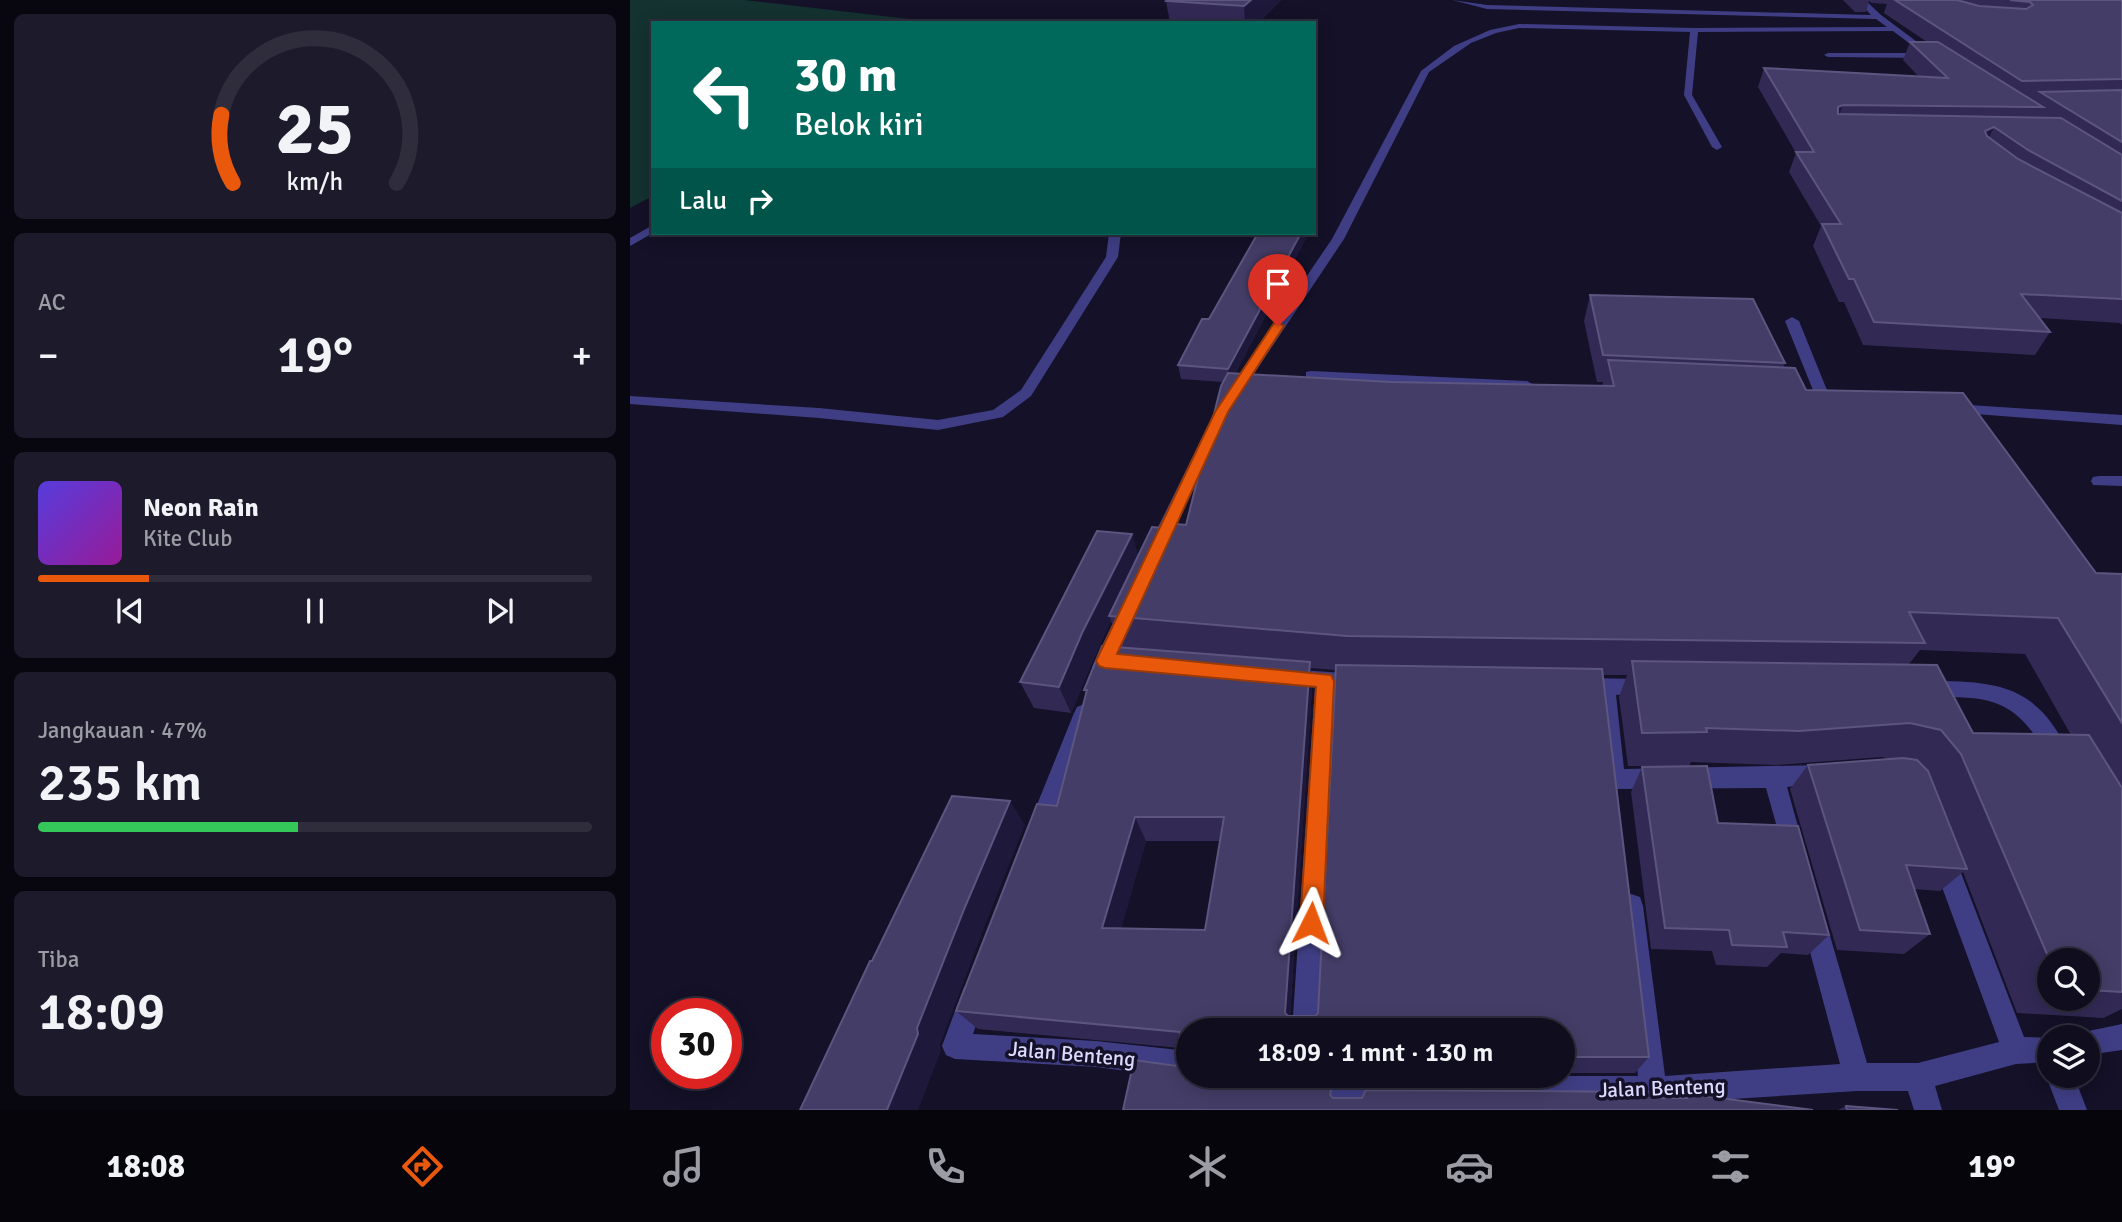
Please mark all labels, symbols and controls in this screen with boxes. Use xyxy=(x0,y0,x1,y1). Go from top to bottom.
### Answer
text: 30 m xyxy=(794,45,897,105)
icon: left xyxy=(679,49,770,140)
text: 25 xyxy=(276,85,354,174)
text: Belok kiri xyxy=(794,105,924,144)
text: km/h xyxy=(287,165,343,196)
icon: right xyxy=(741,182,779,220)
text: Lalu xyxy=(679,185,727,217)
pin xyxy=(1248,254,1308,326)
icon: arrive xyxy=(1259,265,1297,303)
text: AC xyxy=(38,288,66,317)
text: 19° xyxy=(277,323,353,387)
text: − xyxy=(38,332,59,379)
text: + xyxy=(571,332,592,379)
text: Neon Rain xyxy=(143,492,259,524)
text: Kite Club xyxy=(143,524,232,553)
icon: previous xyxy=(111,592,149,630)
icon: pause xyxy=(296,592,334,630)
icon: next xyxy=(481,592,519,630)
text: Jangkauan · 47% xyxy=(38,716,207,745)
text: 235 km xyxy=(38,751,202,815)
position arrow xyxy=(1274,886,1348,960)
text: Tiba xyxy=(38,945,79,974)
map controls xyxy=(2037,948,2100,1088)
button: search xyxy=(2037,948,2100,1011)
text: 18:09 xyxy=(38,980,165,1044)
speed limit sign: 30 xyxy=(651,998,742,1089)
button: layers xyxy=(2037,1025,2100,1088)
street label: Jalan Benteng xyxy=(1007,1036,1137,1072)
text: 18:09 · 1 mnt · 130 m xyxy=(1258,1037,1493,1069)
street label: Jalan Benteng xyxy=(1598,1073,1726,1103)
icon: directions xyxy=(398,1142,447,1191)
icon: music xyxy=(659,1142,708,1191)
icon: phone xyxy=(921,1142,970,1191)
icon: climate xyxy=(1183,1142,1232,1191)
icon: car xyxy=(1445,1142,1494,1191)
icon: filters xyxy=(1706,1142,1755,1191)
text: 18:08 xyxy=(106,1147,185,1186)
text: 19° xyxy=(1968,1147,2016,1186)

